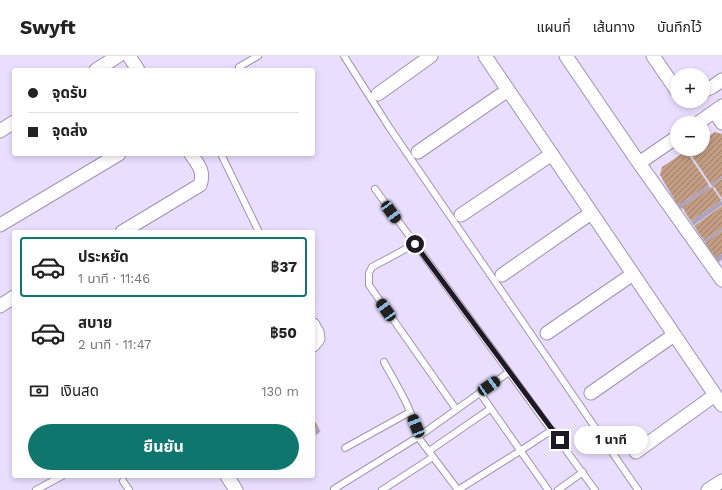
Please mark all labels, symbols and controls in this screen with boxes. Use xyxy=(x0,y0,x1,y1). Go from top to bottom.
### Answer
text: Swyft xyxy=(20,16,76,39)
text: แผนที่ xyxy=(537,19,571,35)
text: เส้นทาง xyxy=(593,19,635,35)
text: บันทึกไว้ xyxy=(657,19,702,35)
map controls xyxy=(670,68,710,156)
button: + xyxy=(670,68,710,108)
text: จุดรับ xyxy=(52,84,87,102)
button: − xyxy=(670,116,710,156)
text: จุดส่ง xyxy=(52,122,88,140)
car xyxy=(379,199,403,225)
route start xyxy=(406,235,424,253)
text: ประหยัด xyxy=(78,248,129,266)
icon: car xyxy=(30,249,66,285)
text: ฿37 xyxy=(271,258,297,276)
text: 1 นาที · 11:46 xyxy=(78,271,150,286)
car xyxy=(374,297,398,323)
text: สบาย xyxy=(78,314,112,332)
icon: car xyxy=(30,315,66,351)
text: ฿50 xyxy=(270,324,297,342)
text: 2 นาที · 11:47 xyxy=(78,337,151,352)
car xyxy=(476,374,502,398)
icon: cash xyxy=(28,380,50,402)
text: เงินสด xyxy=(60,382,99,400)
text: 130 m xyxy=(261,384,299,399)
car xyxy=(406,413,426,439)
button: ยืนยัน xyxy=(28,424,299,470)
callout: 1 นาที xyxy=(574,426,648,454)
route end xyxy=(551,431,569,449)
text: 1 นาที xyxy=(595,432,627,447)

